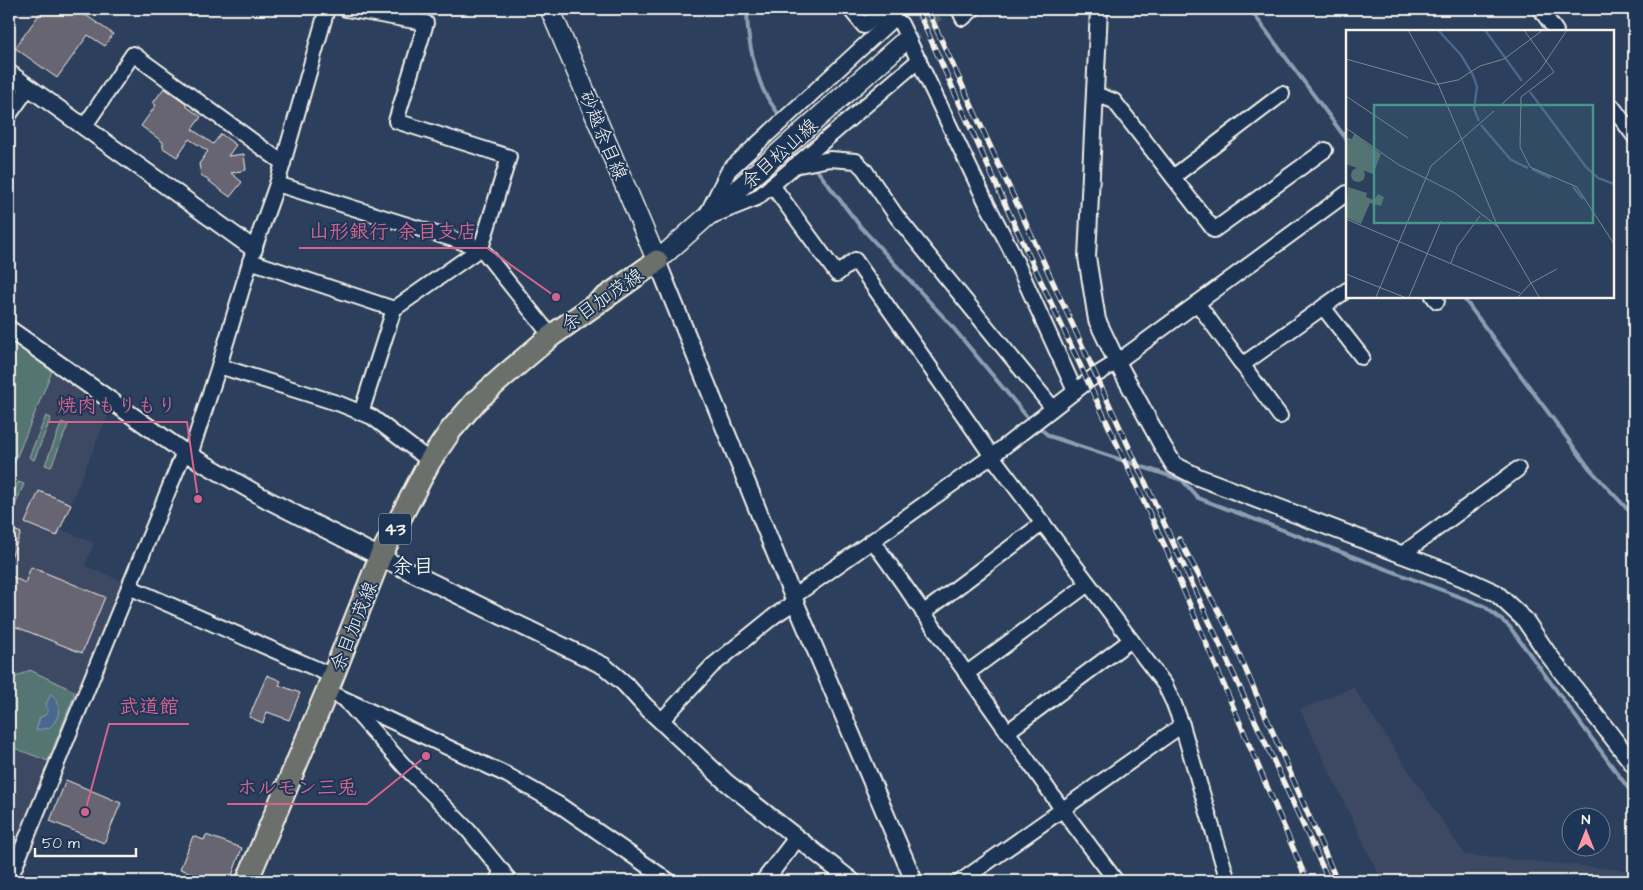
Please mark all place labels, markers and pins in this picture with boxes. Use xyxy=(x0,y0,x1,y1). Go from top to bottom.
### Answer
callout: 山形銀行 余目支店 xyxy=(299,213,487,248)
callout: 焼肉もりもり xyxy=(47,387,187,422)
callout: 武道館 xyxy=(109,689,189,724)
callout: ホルモン三兎 xyxy=(227,769,367,804)

